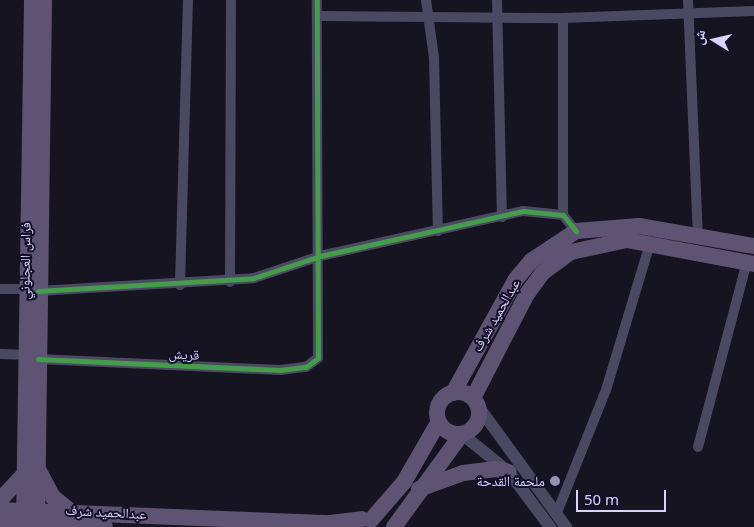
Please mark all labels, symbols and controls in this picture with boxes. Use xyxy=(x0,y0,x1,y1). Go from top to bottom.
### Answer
north arrow xyxy=(689,15,739,65)
text: ش xyxy=(688,28,709,46)
street label: فراس العجلوني xyxy=(16,222,34,300)
street label: عبدالحميد شرف xyxy=(468,276,524,354)
street label: قريش xyxy=(168,345,200,363)
place label: ملحمة القدحة xyxy=(477,473,545,489)
marker: ملحمة القدحة xyxy=(549,475,561,487)
scale bar xyxy=(579,480,669,512)
text: 50 m xyxy=(584,489,619,509)
street label: عبدالحميد شرف xyxy=(65,501,147,523)

